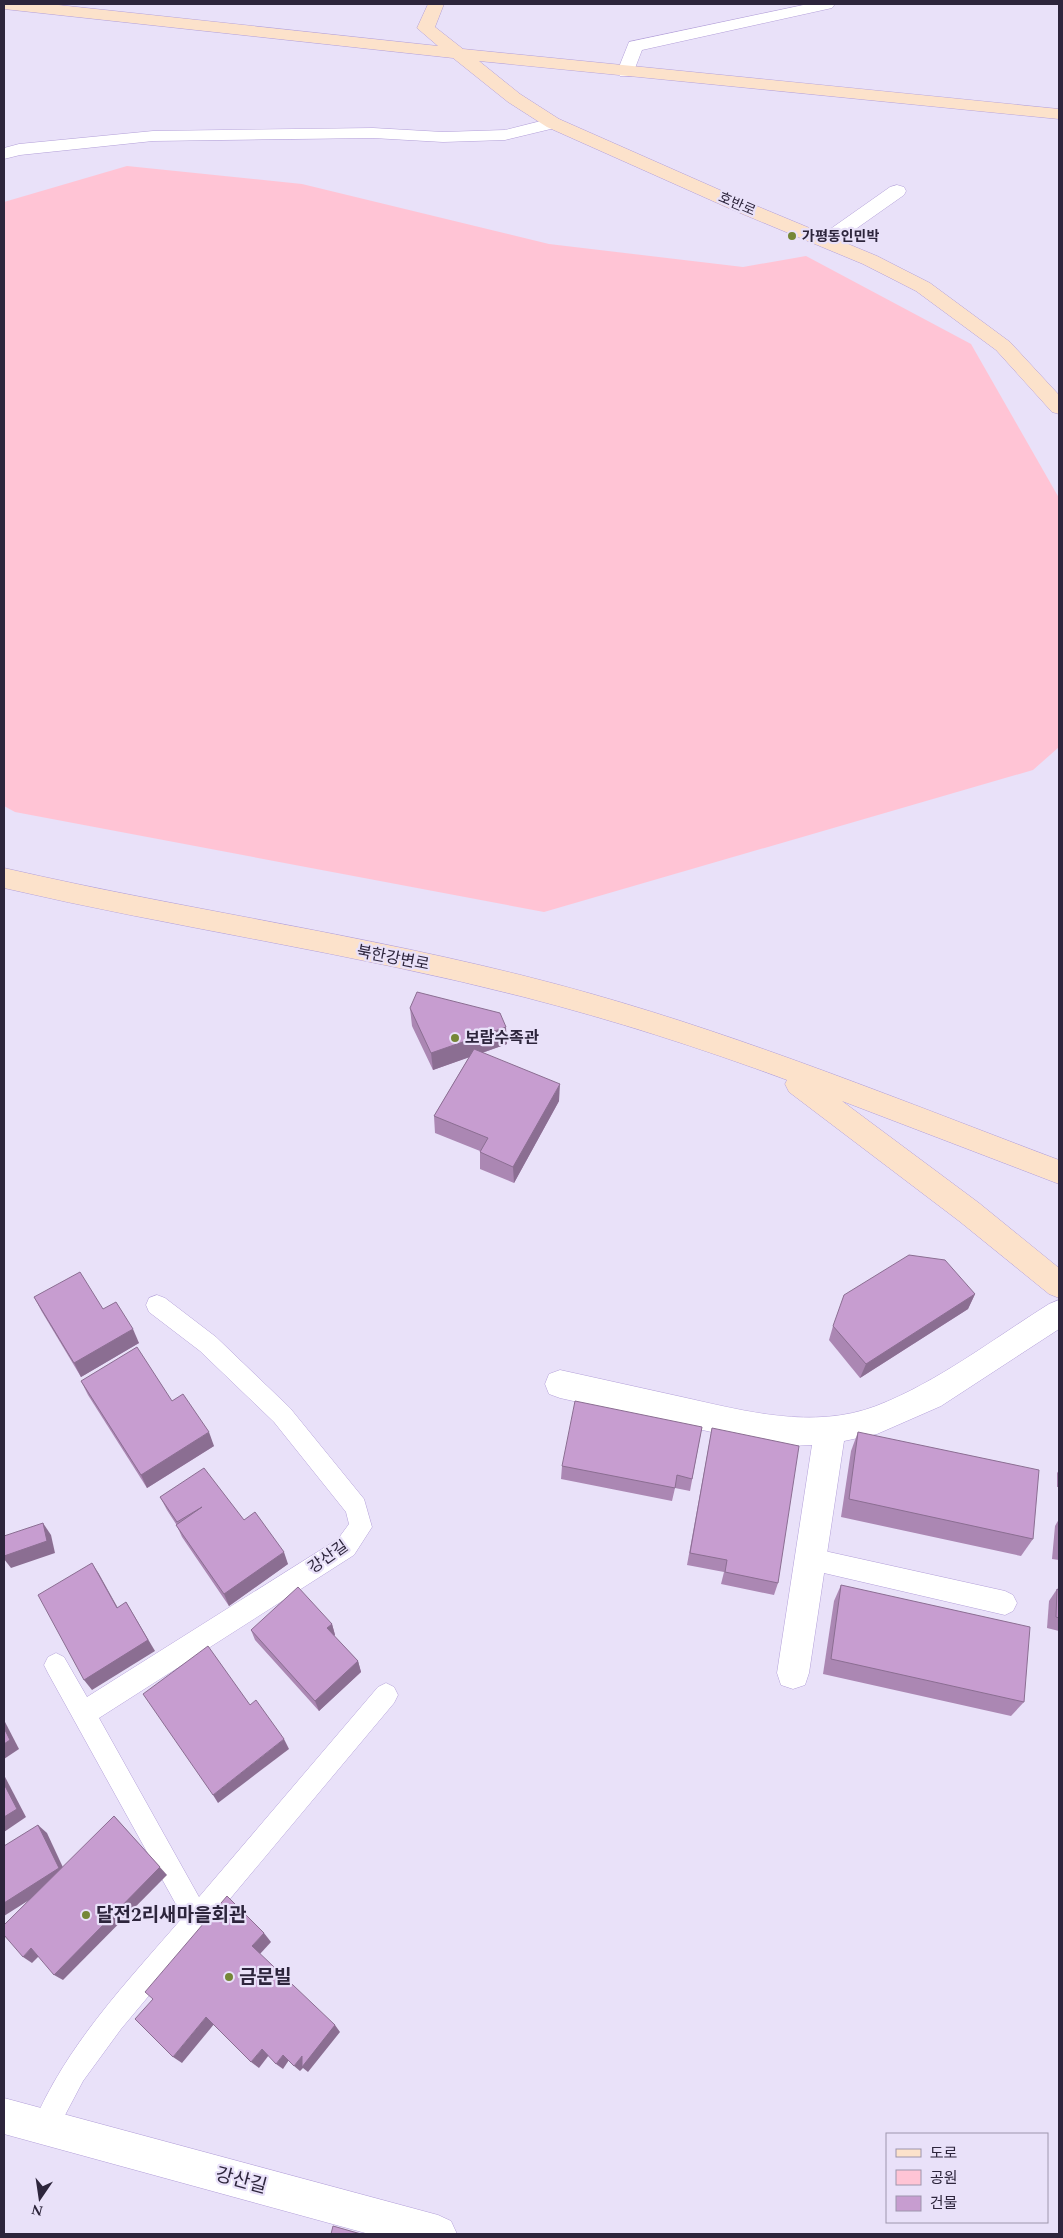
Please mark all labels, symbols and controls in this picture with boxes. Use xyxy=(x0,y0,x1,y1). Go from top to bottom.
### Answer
street label: 호반로 xyxy=(715,187,759,221)
place label: 가평동인민박 xyxy=(802,226,879,247)
marker: 가평동인민박 xyxy=(786,230,798,242)
street label: 북한강변로 xyxy=(355,939,432,977)
place label: 보람수족관 xyxy=(465,1026,539,1050)
marker: 보람수족관 xyxy=(449,1032,461,1044)
street label: 강산길 xyxy=(303,1535,353,1579)
place label: 달전2리새마을회관 xyxy=(96,1901,247,1930)
marker: 달전2리새마을회관 xyxy=(80,1909,92,1921)
place label: 금문빌 xyxy=(239,1963,291,1992)
marker: 금문빌 xyxy=(223,1971,235,1983)
legend xyxy=(886,2133,1048,2223)
text: 도로 xyxy=(930,2142,958,2165)
street label: 강산길 xyxy=(212,2160,270,2202)
text: 공원 xyxy=(930,2167,958,2190)
north arrow xyxy=(15,2173,65,2223)
text: 건물 xyxy=(930,2192,958,2215)
text: N xyxy=(29,2199,45,2222)

